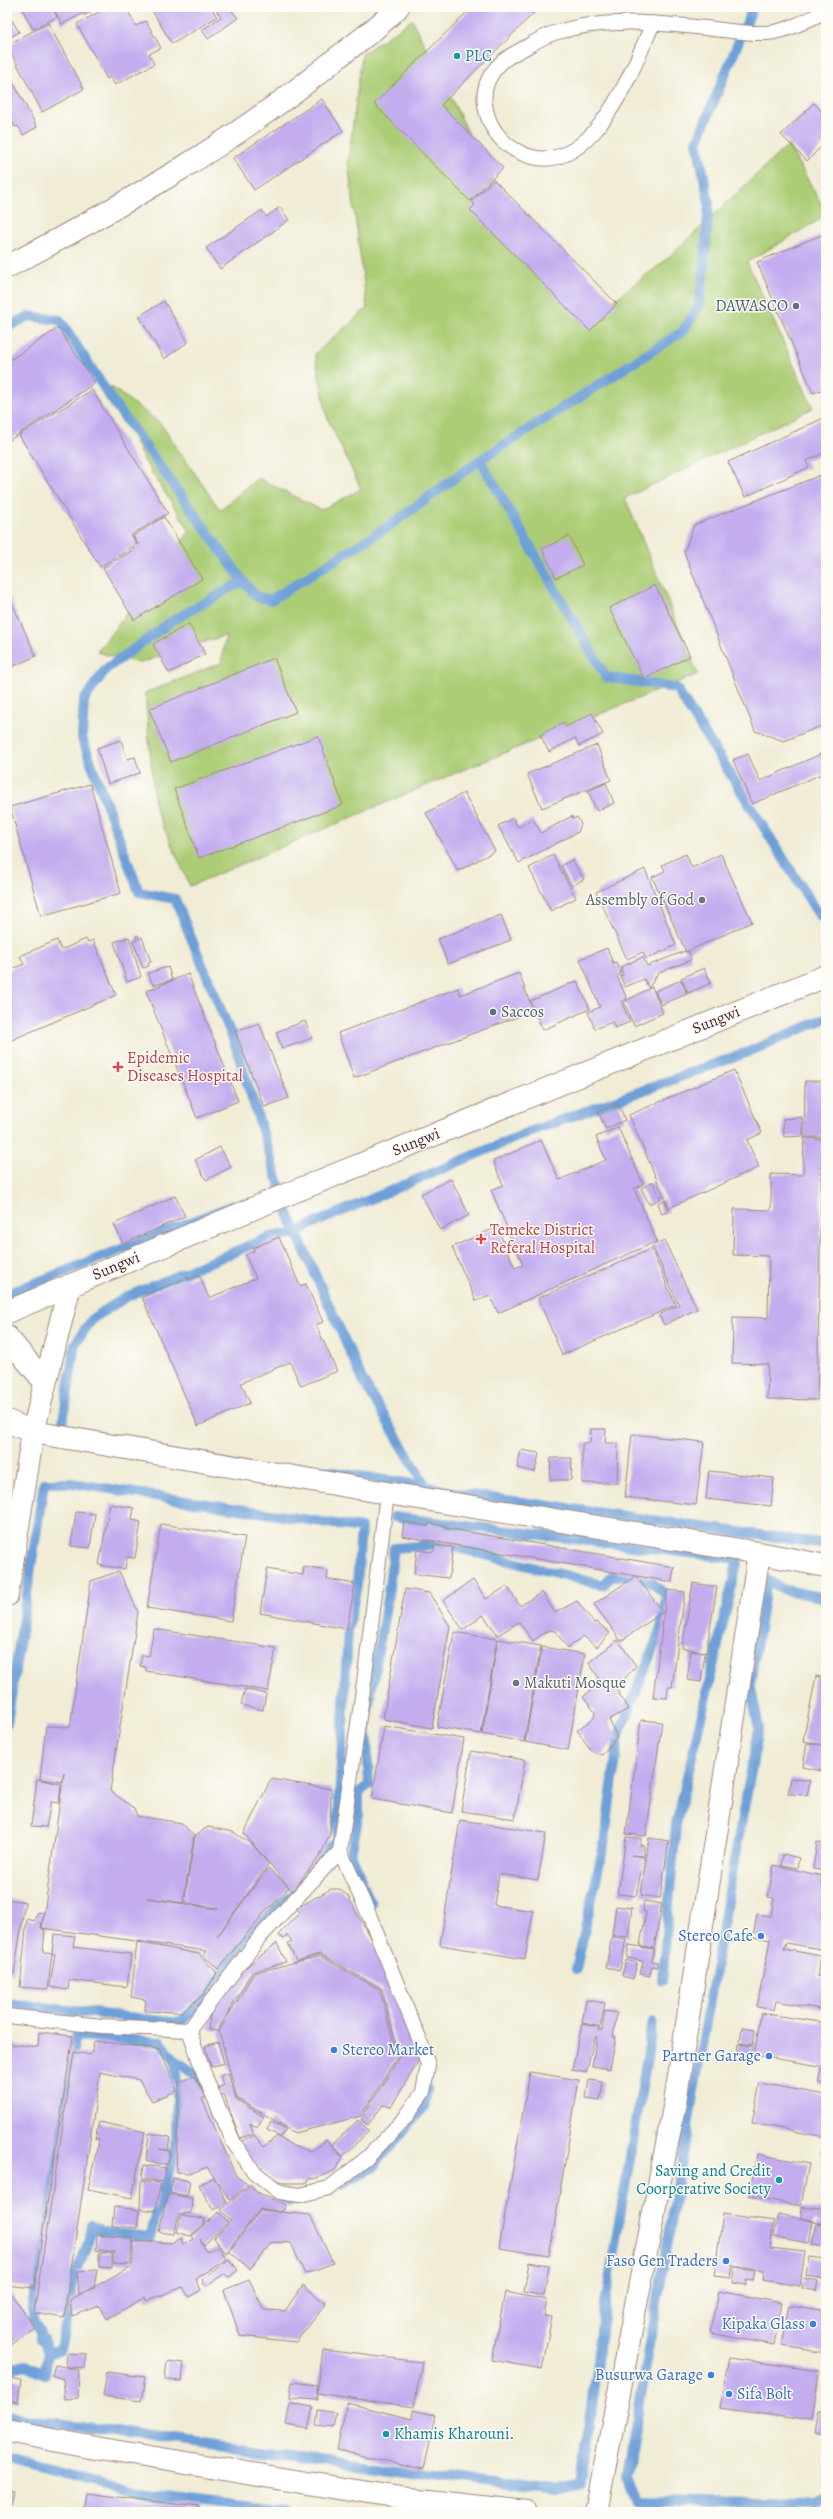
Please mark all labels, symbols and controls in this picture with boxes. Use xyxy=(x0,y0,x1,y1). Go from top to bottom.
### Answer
place label: PLC xyxy=(465,45,492,67)
marker: PLC xyxy=(452,51,462,61)
place label: DAWASCO xyxy=(715,295,788,317)
marker: DAWASCO xyxy=(791,301,801,311)
place label: Assembly of God xyxy=(585,889,694,911)
marker: Assembly of God xyxy=(697,895,707,905)
street label: Sungwi xyxy=(689,1000,743,1040)
place label: Saccos xyxy=(501,1001,544,1023)
marker: Saccos xyxy=(488,1007,498,1017)
place label: Epidemic Diseases Hospital xyxy=(127,1047,243,1087)
marker: Epidemic Diseases Hospital xyxy=(112,1061,124,1073)
street label: Sungwi xyxy=(389,1122,443,1162)
place label: Temeke District Referal Hospital xyxy=(490,1219,595,1259)
marker: Temeke District Referal Hospital xyxy=(475,1233,487,1245)
street label: Sungwi xyxy=(89,1246,143,1286)
place label: Makuti Mosque xyxy=(524,1672,626,1694)
marker: Makuti Mosque xyxy=(511,1678,521,1688)
place label: Stereo Cafe xyxy=(678,1925,753,1947)
marker: Stereo Cafe xyxy=(756,1931,766,1941)
place label: Stereo Market xyxy=(342,2039,434,2061)
marker: Stereo Market xyxy=(329,2045,339,2055)
place label: Partner Garage xyxy=(662,2045,761,2067)
marker: Partner Garage xyxy=(764,2051,774,2061)
place label: Saving and Credit Coorperative Society xyxy=(636,2160,772,2200)
marker: Saving and Credit Coorperative Society xyxy=(774,2175,784,2185)
place label: Faso Gen Traders xyxy=(606,2250,718,2272)
marker: Faso Gen Traders xyxy=(721,2256,731,2266)
place label: Kipaka Glass xyxy=(722,2313,805,2335)
marker: Kipaka Glass xyxy=(808,2319,818,2329)
place label: Busurwa Garage xyxy=(595,2364,703,2386)
marker: Busurwa Garage xyxy=(706,2370,716,2380)
place label: Sifa Bolt xyxy=(737,2383,792,2405)
marker: Sifa Bolt xyxy=(724,2389,734,2399)
place label: Khamis Kharouni. xyxy=(394,2423,514,2445)
marker: Khamis Kharouni. xyxy=(381,2429,391,2439)

